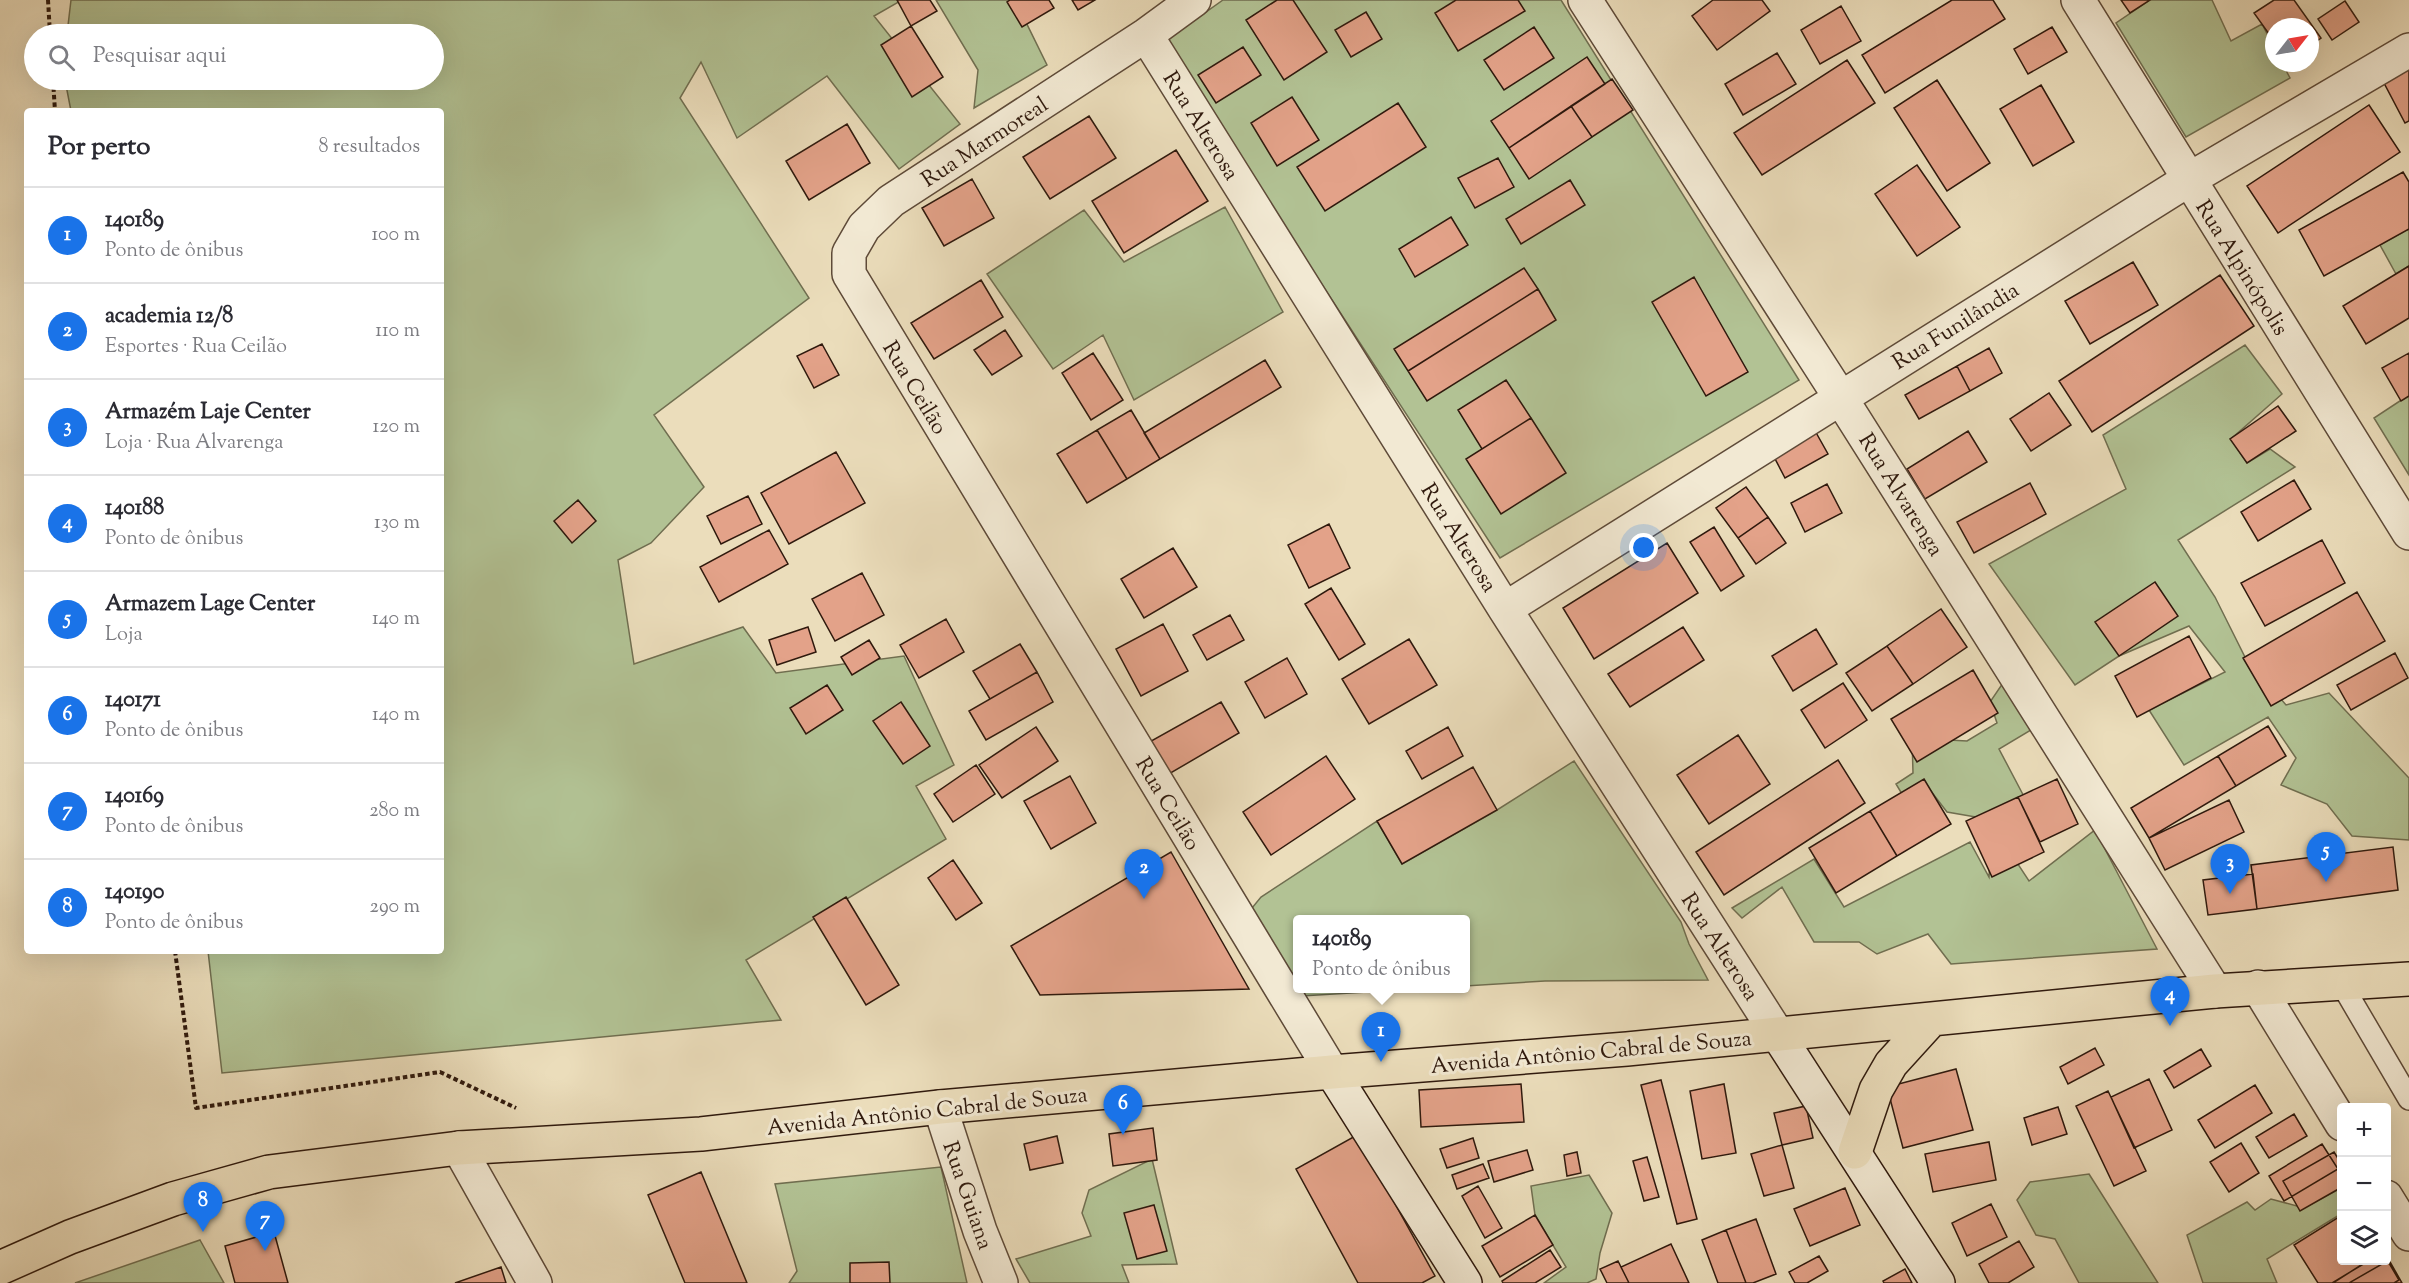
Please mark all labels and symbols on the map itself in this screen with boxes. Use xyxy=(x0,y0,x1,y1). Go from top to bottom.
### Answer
north arrow xyxy=(2265,18,2319,72)
street label: Rua Alterosa xyxy=(1153,66,1246,187)
street label: Rua Marmoreal xyxy=(916,90,1055,197)
street label: Rua Alpinópolis xyxy=(2186,195,2295,343)
street label: Rua Funilândia xyxy=(1887,276,2026,379)
street label: Rua Ceilão xyxy=(873,336,954,441)
street label: Rua Alvarenga xyxy=(1849,428,1950,563)
street label: Rua Alterosa xyxy=(1411,478,1504,599)
your location xyxy=(1629,533,1658,562)
street label: Rua Ceilão xyxy=(1126,752,1207,857)
pin: 5 xyxy=(2306,832,2346,882)
pin: 3 xyxy=(2210,844,2250,894)
pin: 2 xyxy=(1124,850,1164,899)
street label: Rua Alterosa xyxy=(1671,887,1765,1008)
pin: 4 xyxy=(2150,976,2190,1026)
pin: 1 xyxy=(1362,1012,1400,1062)
street label: Avenida Antônio Cabral de Souza xyxy=(1429,1024,1753,1084)
street label: Avenida Antônio Cabral de Souza xyxy=(765,1080,1089,1146)
pin: 6 xyxy=(1104,1086,1142,1135)
street label: Rua Guiana xyxy=(933,1137,1000,1255)
pin: 8 xyxy=(184,1182,222,1232)
pin: 7 xyxy=(246,1202,284,1251)

